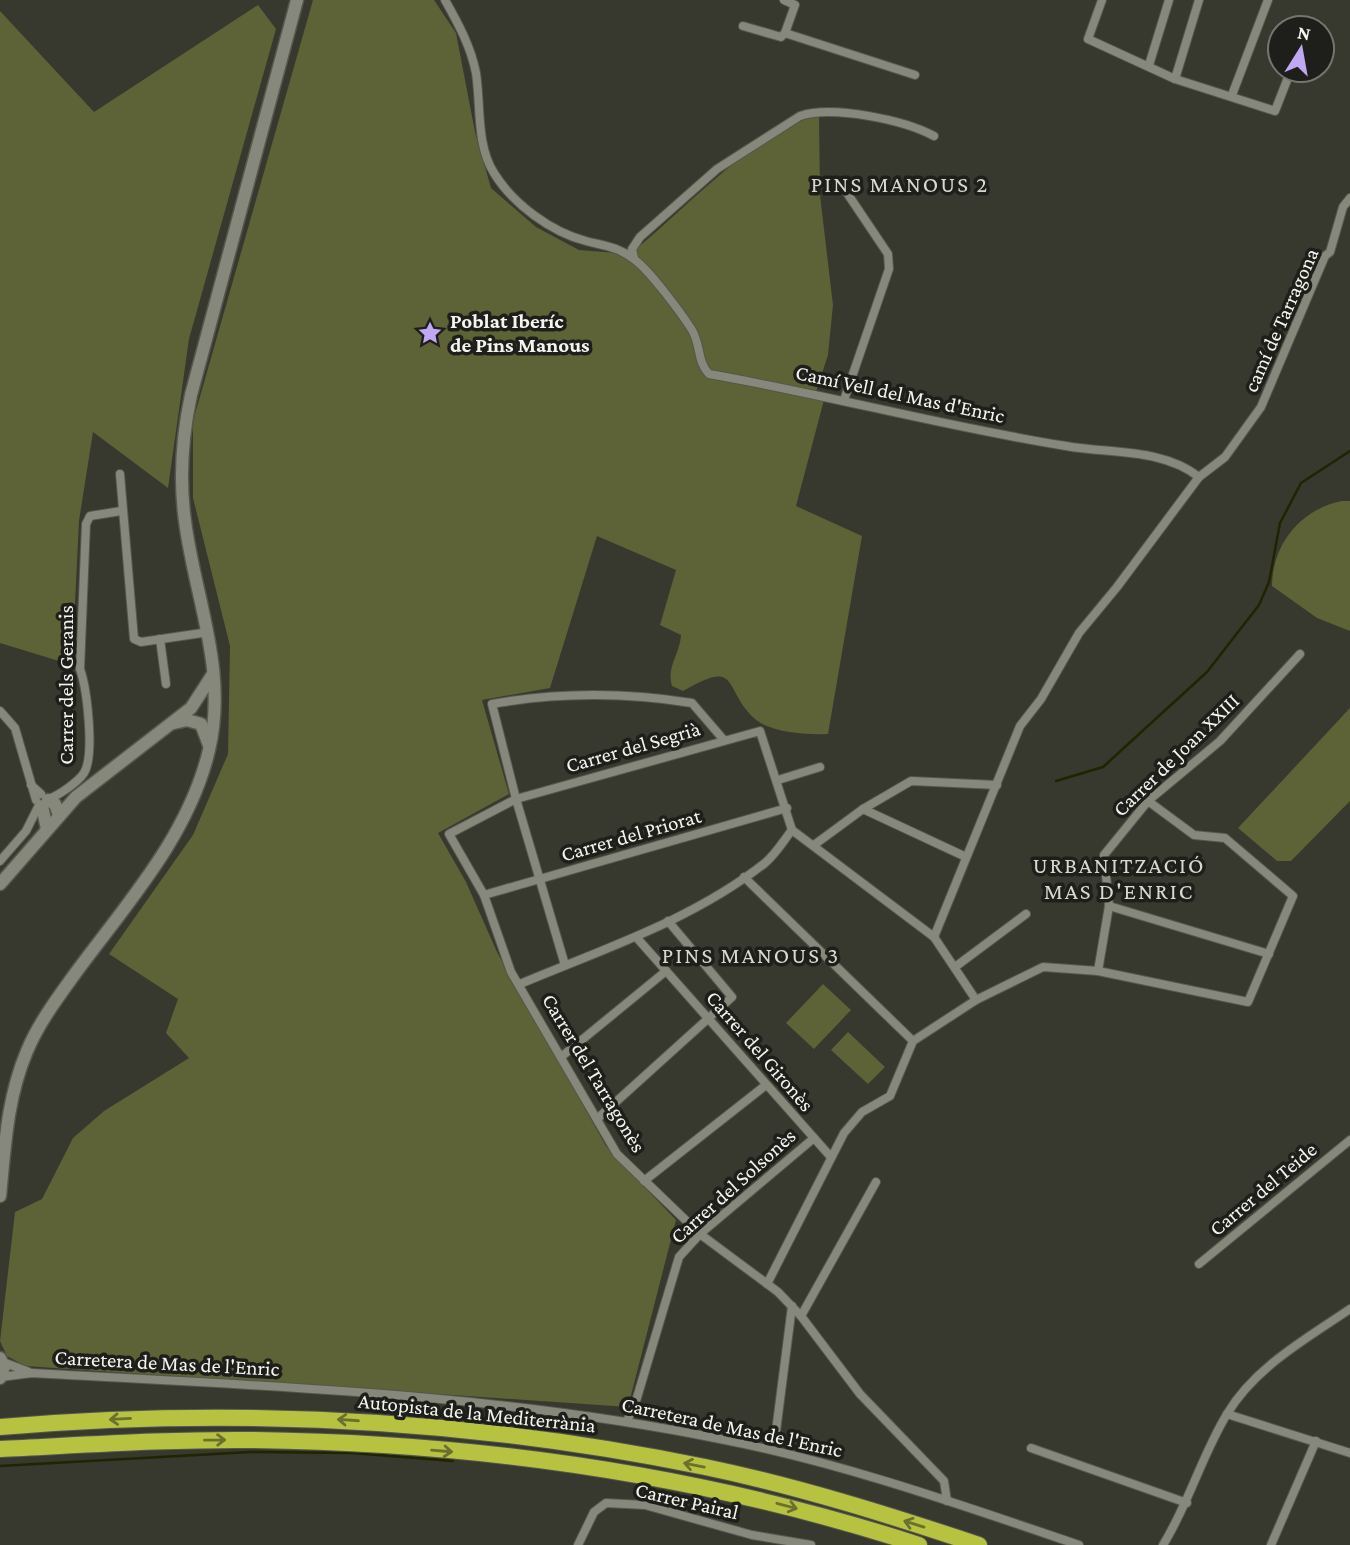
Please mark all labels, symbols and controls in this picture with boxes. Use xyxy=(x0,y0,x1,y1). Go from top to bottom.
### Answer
north arrow xyxy=(1266,14,1336,84)
text: N xyxy=(1296,21,1313,44)
district label: PINS MANOUS 2 xyxy=(811,171,989,197)
street label: camí de Tarragona xyxy=(1238,244,1324,396)
place label: Poblat Iberíc de Pins Manous xyxy=(450,309,590,357)
place icon: Poblat Iberíc de Pins Manous xyxy=(416,319,444,347)
street label: Camí Vell del Mas d'Enric xyxy=(793,360,1007,428)
street label: Carrer dels Geranis xyxy=(54,605,78,765)
street label: Carrer de Joan XXIII xyxy=(1108,689,1244,821)
street label: Carrer del Segrià xyxy=(563,716,703,778)
street label: Carrer del Priorat xyxy=(558,803,705,866)
district label: URBANITZACIÓ MAS D'ENRIC xyxy=(1033,852,1205,904)
district label: PINS MANOUS 3 xyxy=(662,942,840,968)
street label: Carrer del Gironès xyxy=(701,986,819,1116)
street label: Carrer del Tarragonès xyxy=(537,989,651,1157)
street label: Carrer del Solsonès xyxy=(666,1124,800,1248)
street label: Carrer del Teide xyxy=(1205,1137,1321,1241)
street label: Carretera de Mas de l'Enric xyxy=(54,1345,280,1381)
street label: Autopista de la Mediterrània xyxy=(357,1389,597,1437)
street label: Carretera de Mas de l'Enric xyxy=(620,1392,845,1462)
one-way arrow xyxy=(109,1413,132,1426)
one-way arrow xyxy=(337,1413,359,1426)
one-way arrow xyxy=(203,1434,226,1447)
one-way arrow xyxy=(430,1445,453,1458)
one-way arrow xyxy=(684,1457,706,1471)
street label: Carrer Pairal xyxy=(633,1478,741,1524)
one-way arrow xyxy=(775,1500,798,1513)
one-way arrow xyxy=(903,1517,925,1530)

